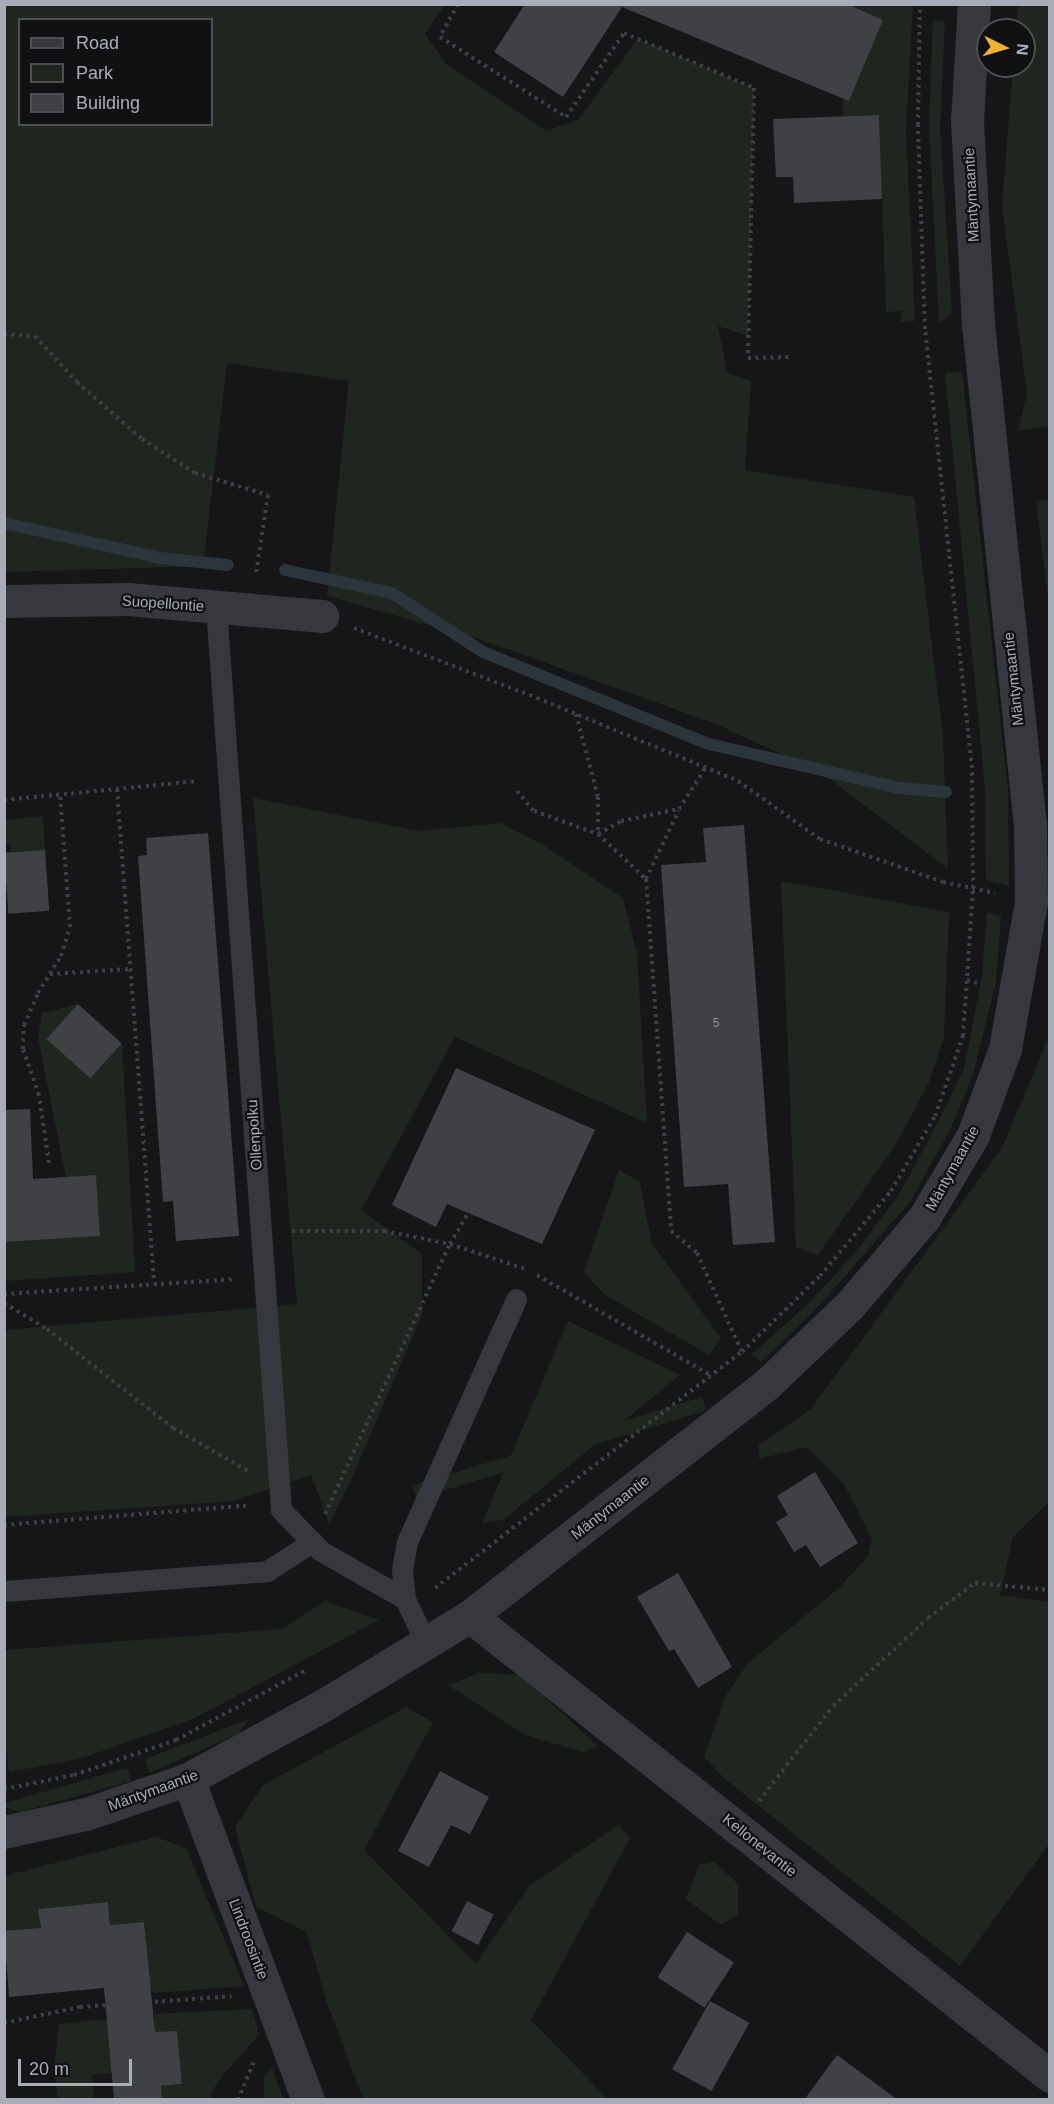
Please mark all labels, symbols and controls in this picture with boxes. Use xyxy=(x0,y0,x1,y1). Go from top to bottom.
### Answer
legend xyxy=(18,18,213,126)
north arrow xyxy=(976,18,1036,78)
text: Road xyxy=(76,33,119,53)
text: N xyxy=(1013,43,1031,56)
text: Park xyxy=(76,63,113,83)
text: Building xyxy=(76,93,140,113)
street label: Mäntymaantie xyxy=(960,147,982,243)
street label: Suopellontie xyxy=(121,591,205,615)
street label: Mäntymaantie xyxy=(999,631,1027,727)
house number: 5 xyxy=(713,1017,719,1031)
street label: Ollenpolku xyxy=(243,1099,265,1171)
street label: Mäntymaantie xyxy=(921,1122,983,1214)
street label: Mäntymaantie xyxy=(567,1471,653,1543)
street label: Mäntymaantie xyxy=(106,1765,200,1815)
street label: Kellonevantie xyxy=(719,1810,801,1880)
street label: Lindroosintie xyxy=(225,1896,273,1982)
scale bar xyxy=(21,2047,135,2085)
text: 20 m xyxy=(29,2059,69,2079)

